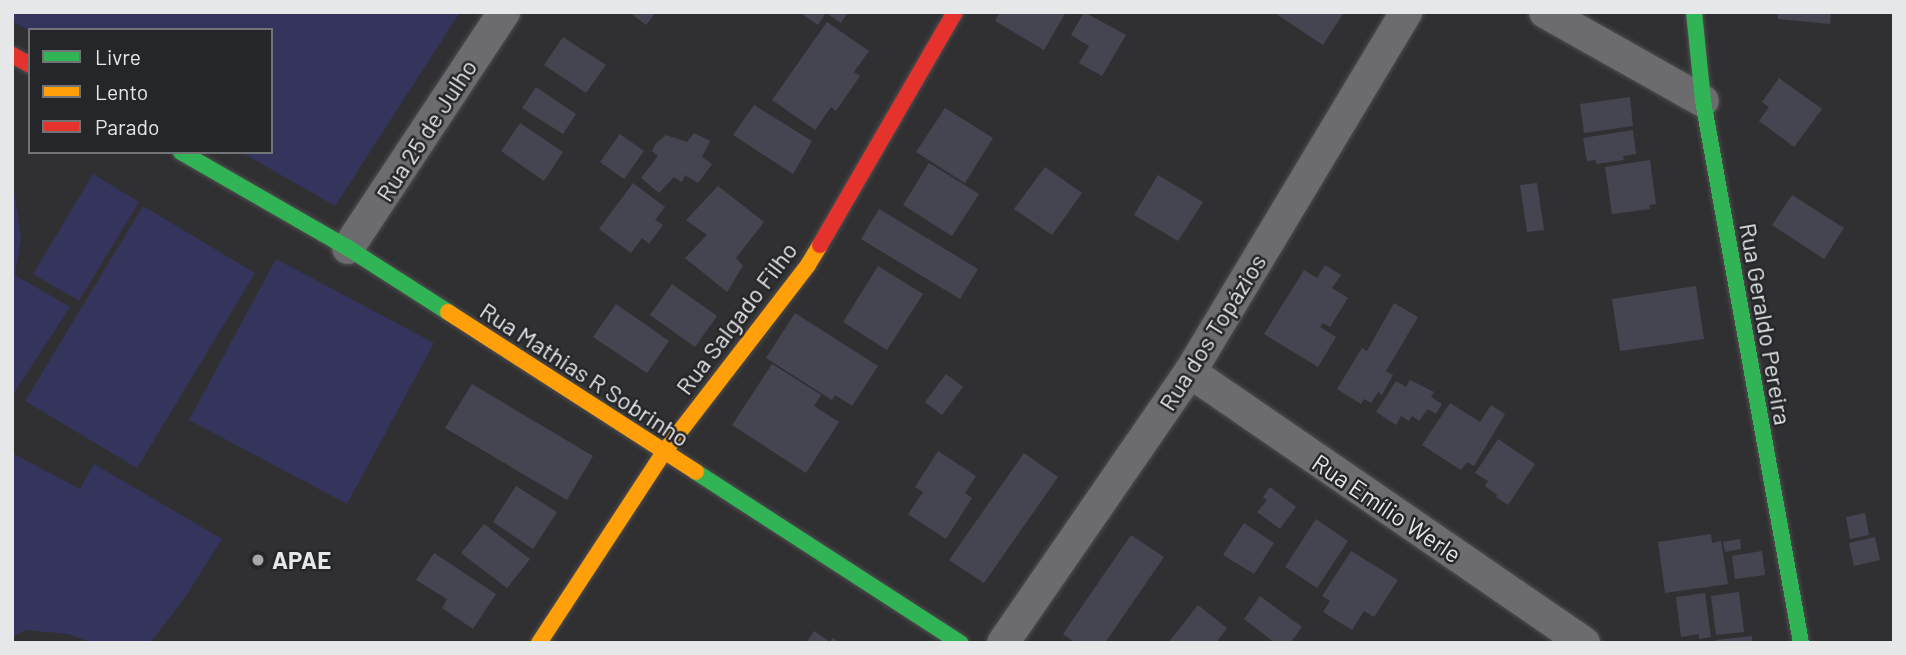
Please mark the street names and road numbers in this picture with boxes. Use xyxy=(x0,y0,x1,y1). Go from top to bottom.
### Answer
street label: Rua 25 de Julho xyxy=(369,54,483,206)
street label: Rua Geraldo Pereira xyxy=(1734,221,1798,427)
street label: Rua Salgado Filho xyxy=(669,236,803,400)
street label: Rua dos Topázios xyxy=(1152,248,1272,416)
street label: Rua Mathias R Sobrinho xyxy=(475,296,695,452)
street label: Rua Emílio Werle xyxy=(1307,448,1467,568)

